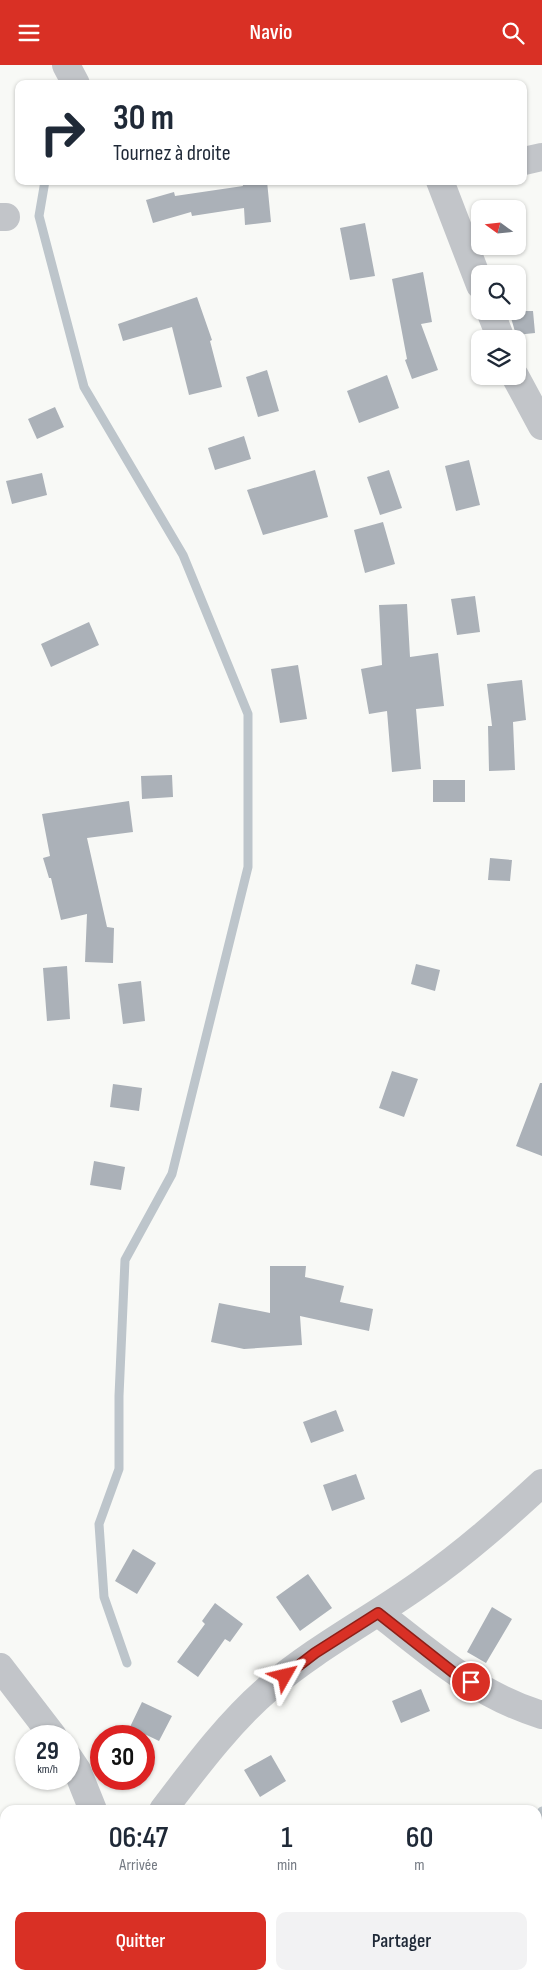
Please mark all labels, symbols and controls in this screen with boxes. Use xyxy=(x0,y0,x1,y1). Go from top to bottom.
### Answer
icon: menu xyxy=(15,19,43,47)
text: Navio xyxy=(250,19,292,46)
icon: search xyxy=(499,19,527,47)
text: 30 m xyxy=(113,97,174,140)
icon: right xyxy=(30,100,95,165)
text: Tournez à droite xyxy=(113,140,230,167)
north arrow xyxy=(471,200,526,255)
map controls xyxy=(471,200,526,385)
button: search xyxy=(471,265,526,320)
button: layers xyxy=(471,330,526,385)
position arrow xyxy=(258,1649,310,1701)
pin xyxy=(450,1661,492,1703)
icon: arrive xyxy=(457,1668,485,1696)
speed limit sign: 30 xyxy=(90,1725,155,1790)
text: 29 xyxy=(36,1736,59,1767)
text: km/h xyxy=(37,1762,58,1777)
text: 06:47 xyxy=(109,1820,168,1856)
text: 1 xyxy=(281,1820,293,1856)
text: 60 xyxy=(406,1820,433,1856)
text: Arrivée xyxy=(119,1856,158,1875)
text: min xyxy=(277,1856,297,1875)
text: m xyxy=(414,1856,425,1875)
button: Quitter xyxy=(15,1912,266,1970)
button: Partager xyxy=(276,1912,527,1970)

